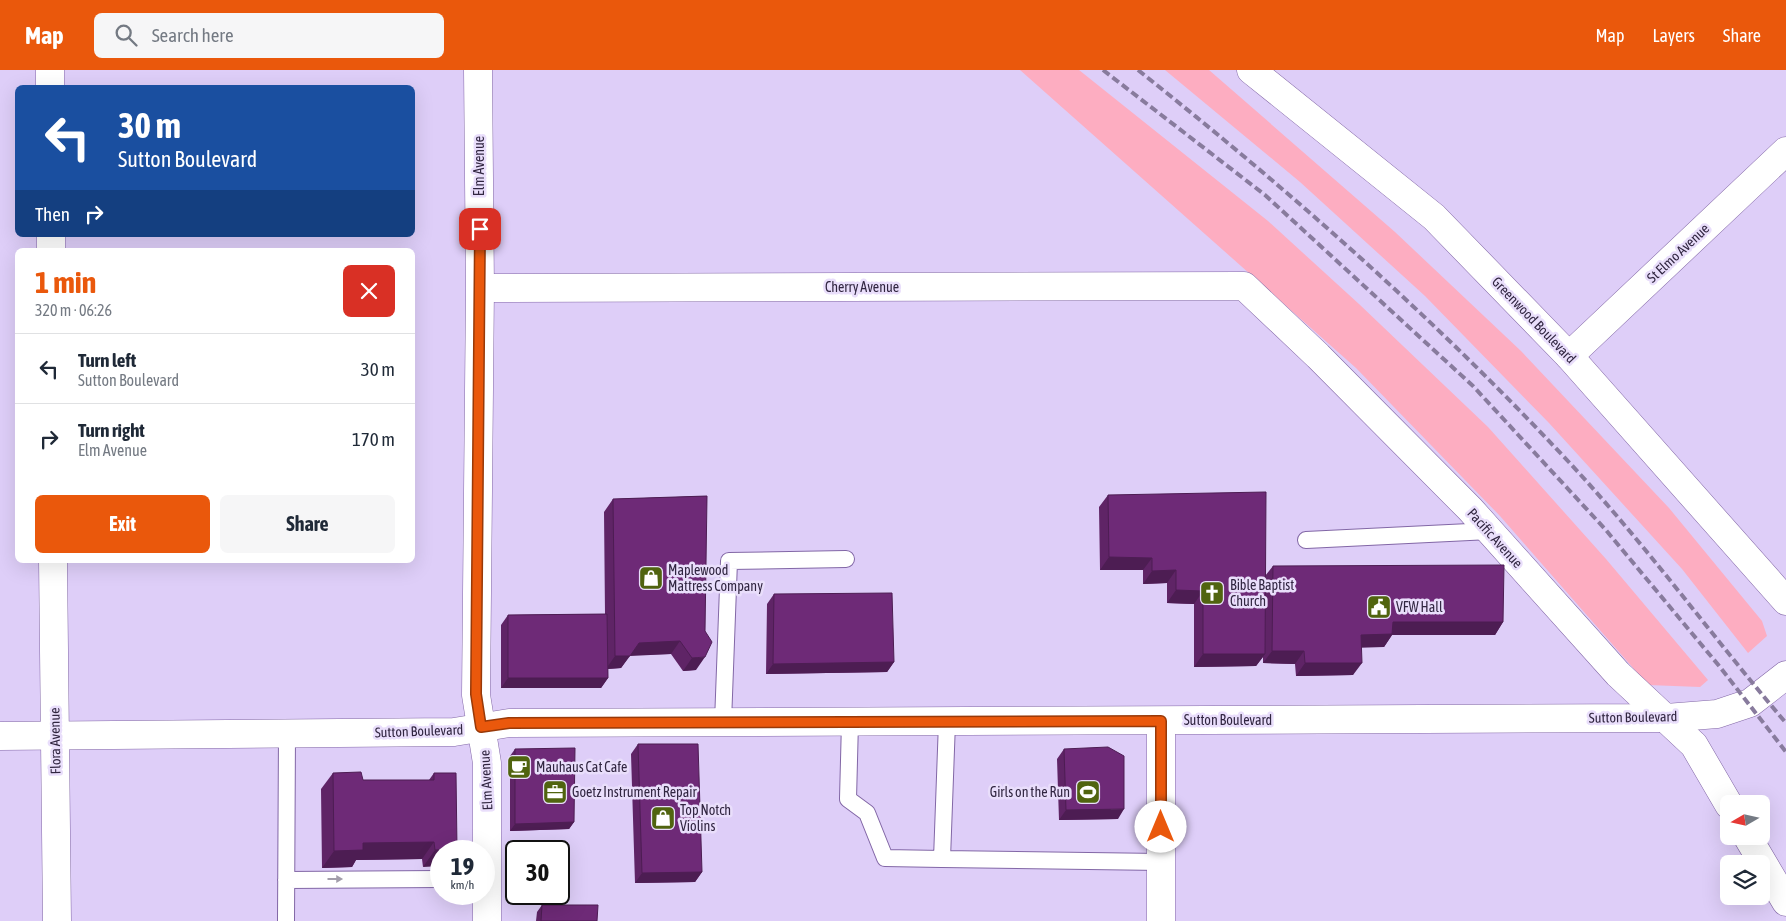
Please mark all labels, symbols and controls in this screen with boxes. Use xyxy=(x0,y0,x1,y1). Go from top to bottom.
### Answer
search box xyxy=(94,13,444,58)
icon: search xyxy=(112,21,140,49)
text: Map xyxy=(25,22,64,49)
text: Search here xyxy=(152,24,234,46)
text: Map xyxy=(1595,25,1624,46)
text: Layers xyxy=(1652,25,1695,46)
text: Share xyxy=(1723,25,1761,46)
icon: left xyxy=(35,105,100,170)
text: 30 m xyxy=(118,105,181,145)
street label: Elm Avenue xyxy=(471,136,487,196)
text: Sutton Boulevard xyxy=(118,146,257,172)
icon: right xyxy=(80,200,108,228)
text: Then xyxy=(35,203,70,225)
pin xyxy=(459,208,501,250)
icon: arrive xyxy=(466,215,494,243)
street label: St Elmo Avenue xyxy=(1644,220,1712,286)
text: 1 min xyxy=(35,265,96,299)
button: close xyxy=(343,265,395,317)
street label: Greenwood Boulevard xyxy=(1489,274,1579,366)
street label: Cherry Avenue xyxy=(825,279,899,295)
text: 320 m · 06:26 xyxy=(35,301,112,319)
text: Turn left xyxy=(78,349,136,371)
icon: left xyxy=(35,355,63,383)
text: 30 m xyxy=(361,358,395,380)
text: Sutton Boulevard xyxy=(78,371,179,389)
text: Turn right xyxy=(78,419,145,441)
icon: right xyxy=(35,425,63,453)
text: 170 m xyxy=(352,428,395,450)
text: Elm Avenue xyxy=(78,441,147,459)
button: Exit xyxy=(35,495,210,553)
button: Share xyxy=(220,495,395,553)
street label: Pacific Avenue xyxy=(1464,505,1526,571)
place label: Maplewood Mattress Company xyxy=(668,562,763,594)
shop icon: Maplewood Mattress Company xyxy=(638,565,664,591)
place label: Bible Baptist Church xyxy=(1230,577,1294,609)
church icon: Bible Baptist Church xyxy=(1199,580,1225,606)
public building icon: VFW Hall xyxy=(1366,594,1392,620)
place label: VFW Hall xyxy=(1396,599,1443,615)
street label: Flora Avenue xyxy=(46,707,64,775)
street label: Sutton Boulevard xyxy=(1589,708,1677,726)
street label: Sutton Boulevard xyxy=(1184,712,1272,728)
street label: Sutton Boulevard xyxy=(374,721,464,741)
street label: Elm Avenue xyxy=(476,749,496,811)
cafe icon: Mauhaus Cat Cafe xyxy=(506,754,532,780)
place label: Mauhaus Cat Cafe xyxy=(536,759,627,775)
office icon: Goetz Instrument Repair xyxy=(542,779,568,805)
sports icon: Girls on the Run xyxy=(1075,779,1101,805)
place label: Goetz Instrument Repair xyxy=(572,784,697,800)
place label: Girls on the Run xyxy=(990,784,1070,800)
north arrow xyxy=(1720,795,1770,845)
map controls xyxy=(1720,795,1770,905)
position arrow xyxy=(1134,800,1186,852)
place label: Top Notch Violins xyxy=(680,802,731,834)
shop icon: Top Notch Violins xyxy=(650,805,676,831)
speed limit sign: 30 xyxy=(505,840,570,905)
text: 19 xyxy=(451,852,474,880)
button: layers xyxy=(1720,855,1770,905)
one-way arrow xyxy=(327,875,343,883)
text: km/h xyxy=(451,878,474,892)

